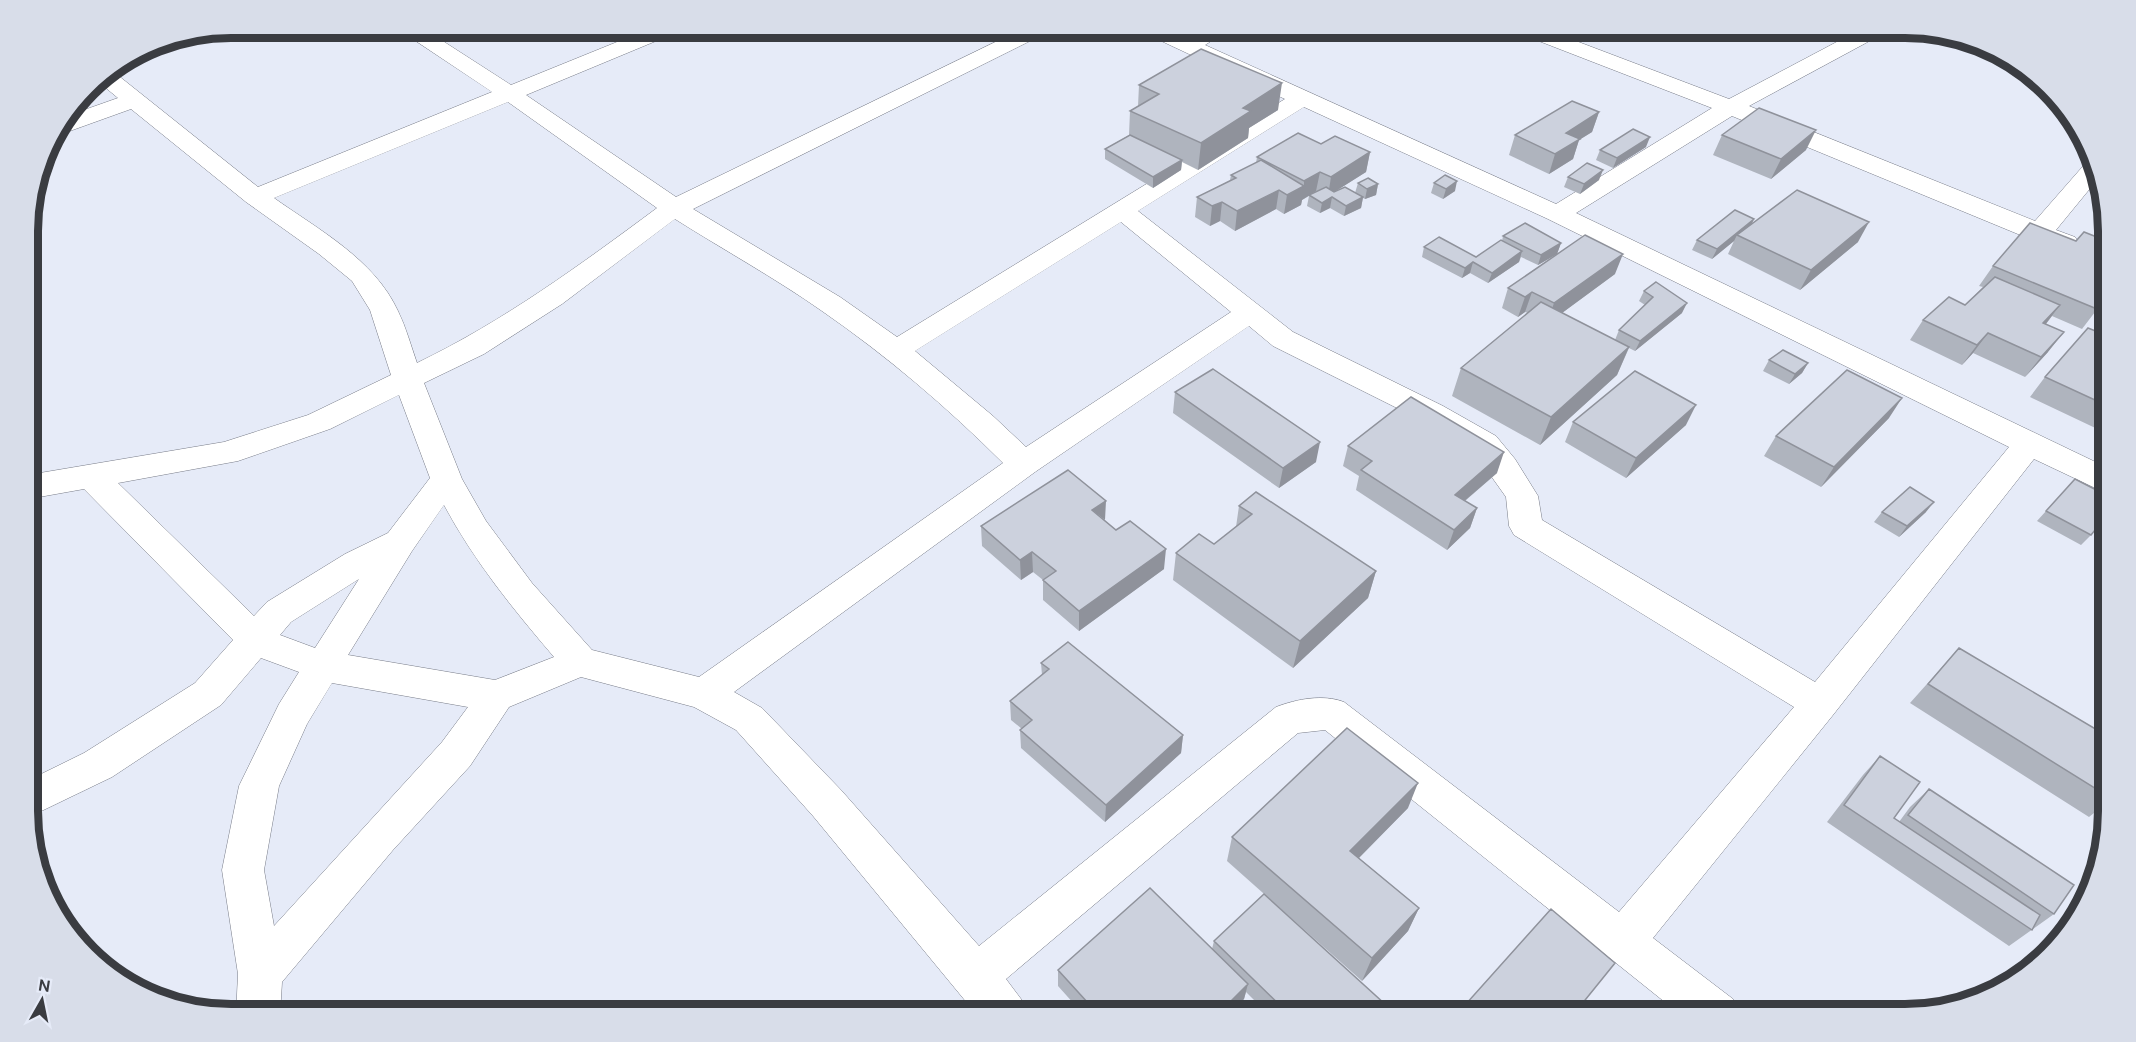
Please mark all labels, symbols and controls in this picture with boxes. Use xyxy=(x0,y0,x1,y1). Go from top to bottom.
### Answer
north arrow xyxy=(12,970,72,1030)
text: N xyxy=(37,974,52,997)

